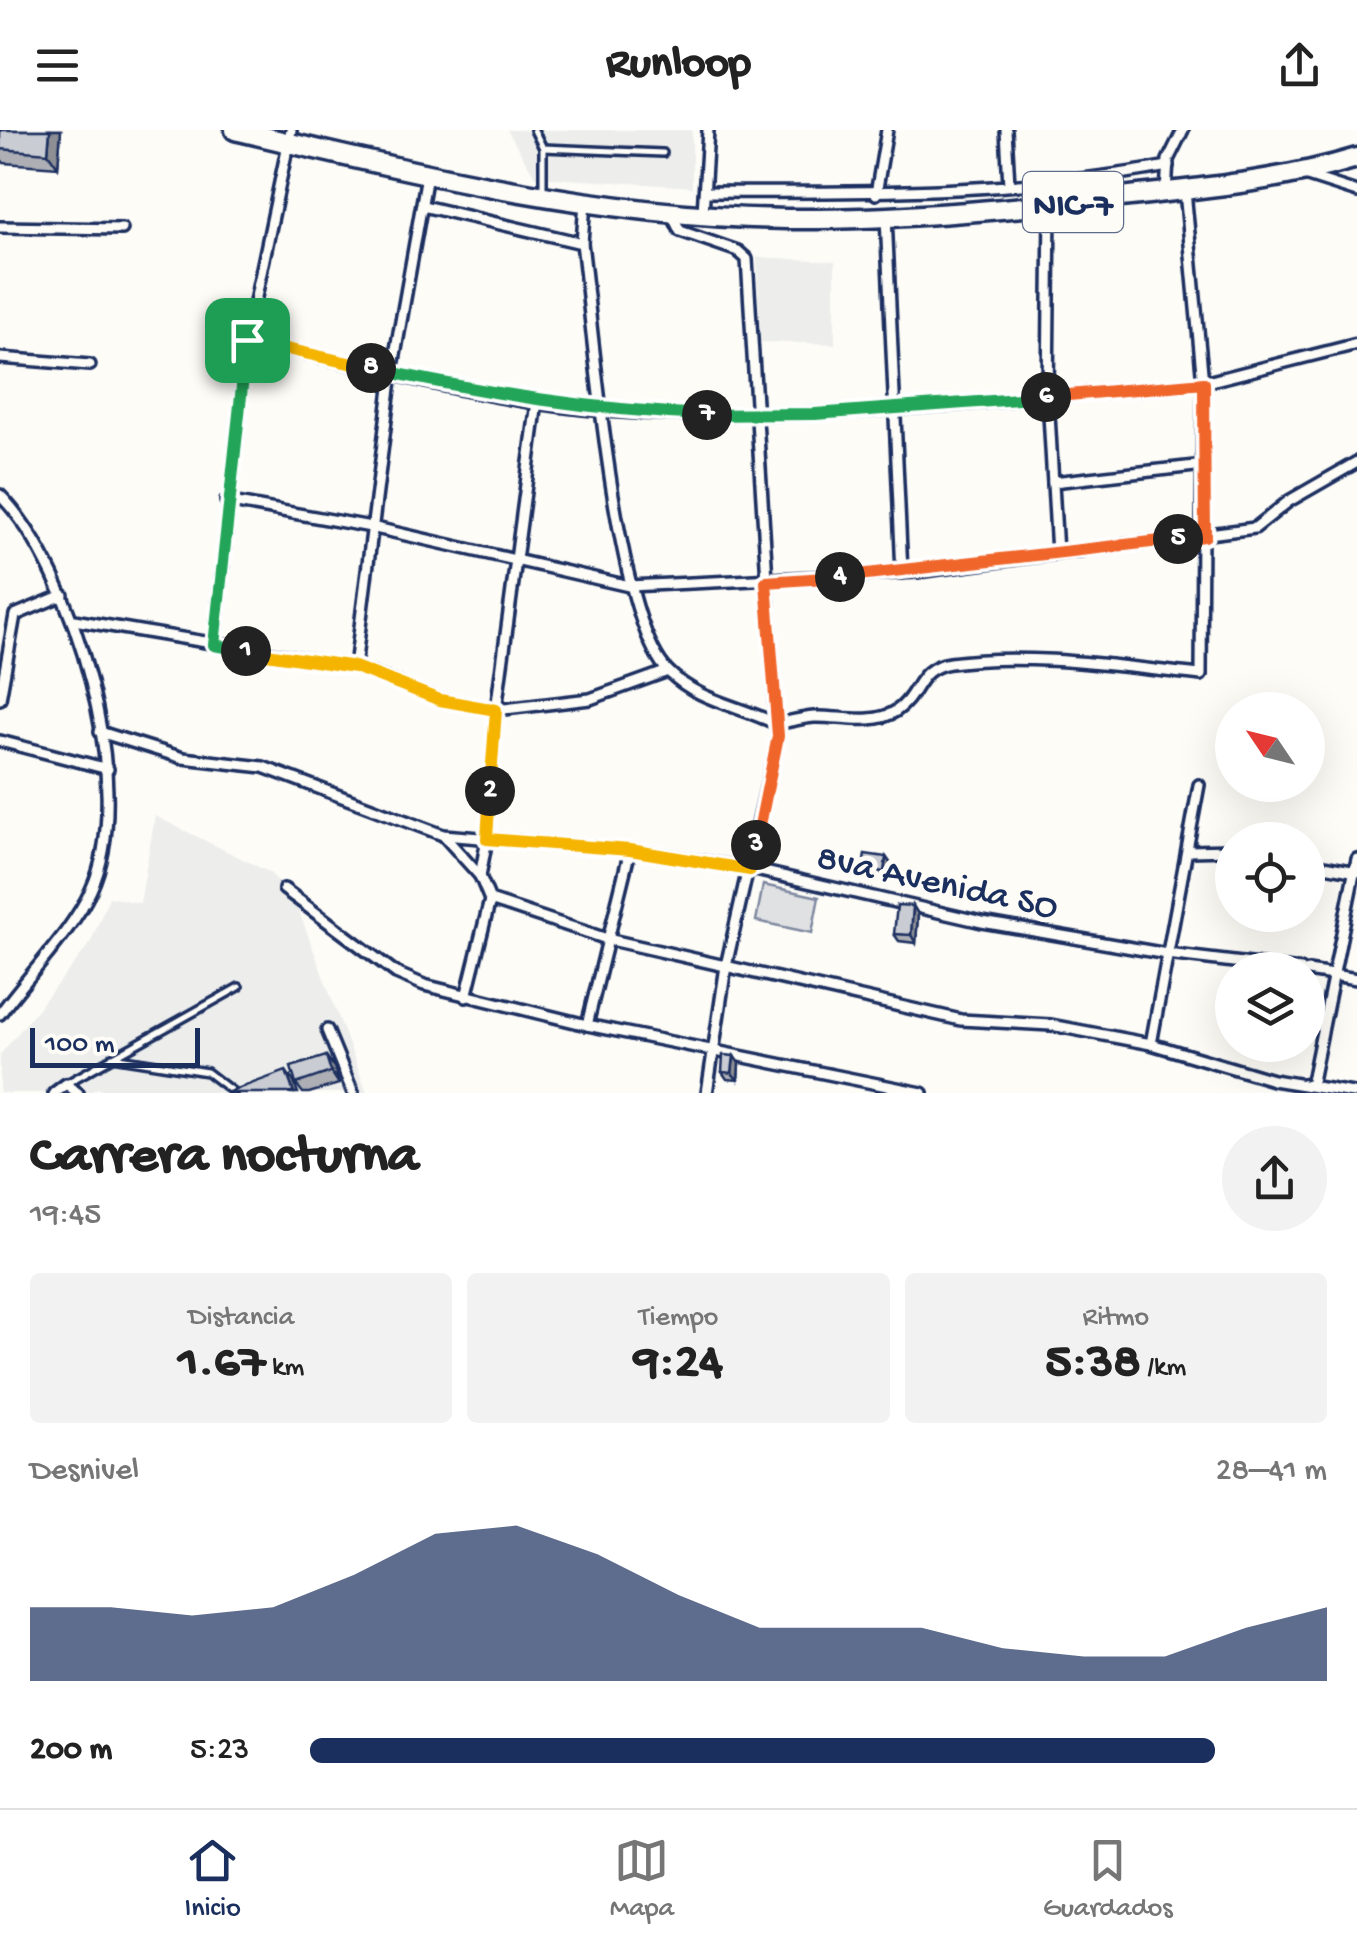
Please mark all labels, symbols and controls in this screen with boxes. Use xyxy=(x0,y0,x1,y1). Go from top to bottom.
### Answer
icon: menu xyxy=(30,38,85,93)
icon: share xyxy=(1272,38,1327,93)
text: Runloop xyxy=(606,39,751,92)
road number: NIC-7 xyxy=(1023,172,1123,232)
pin xyxy=(205,298,290,383)
icon: arrive xyxy=(220,313,275,368)
pin: 8 xyxy=(346,343,396,393)
text: 8 xyxy=(363,351,379,384)
pin: 6 xyxy=(1021,372,1071,422)
text: 6 xyxy=(1039,380,1053,413)
pin: 7 xyxy=(682,390,732,440)
text: 7 xyxy=(700,398,714,431)
pin: 5 xyxy=(1153,514,1203,564)
text: 5 xyxy=(1171,522,1185,555)
pin: 4 xyxy=(815,552,865,602)
text: 4 xyxy=(833,560,847,593)
pin: 1 xyxy=(221,626,271,676)
text: 1 xyxy=(240,634,252,667)
north arrow xyxy=(1215,692,1325,802)
map controls xyxy=(1215,692,1325,1062)
pin: 2 xyxy=(465,766,515,816)
text: 2 xyxy=(483,774,497,807)
pin: 3 xyxy=(731,820,781,870)
button: locate xyxy=(1215,822,1325,932)
text: 3 xyxy=(749,828,763,861)
street label: 8va Avenida SO xyxy=(812,838,1062,932)
button: layers xyxy=(1215,952,1325,1062)
scale bar xyxy=(30,1023,200,1068)
text: 100 m xyxy=(45,1029,115,1062)
button: share xyxy=(1222,1126,1327,1231)
text: Carrera nocturna xyxy=(30,1127,418,1191)
text: 19:45 xyxy=(30,1197,101,1235)
text: Distancia xyxy=(188,1302,294,1335)
text: Tiempo xyxy=(639,1302,718,1335)
text: Ritmo xyxy=(1083,1302,1149,1335)
text: 1.67 xyxy=(178,1335,265,1394)
text: 9:24 xyxy=(634,1335,723,1394)
text: 5:38 xyxy=(1045,1335,1141,1394)
text: km xyxy=(265,1352,304,1385)
text: /km xyxy=(1141,1352,1186,1385)
text: Desnivel xyxy=(30,1453,139,1491)
text: 28–41 m xyxy=(1216,1453,1327,1491)
text: 200 m xyxy=(30,1732,112,1770)
text: 5:23 xyxy=(190,1732,249,1770)
tab: Inicio xyxy=(185,1833,241,1926)
tab: Mapa xyxy=(610,1833,674,1926)
tab: Guardados xyxy=(1043,1833,1173,1926)

